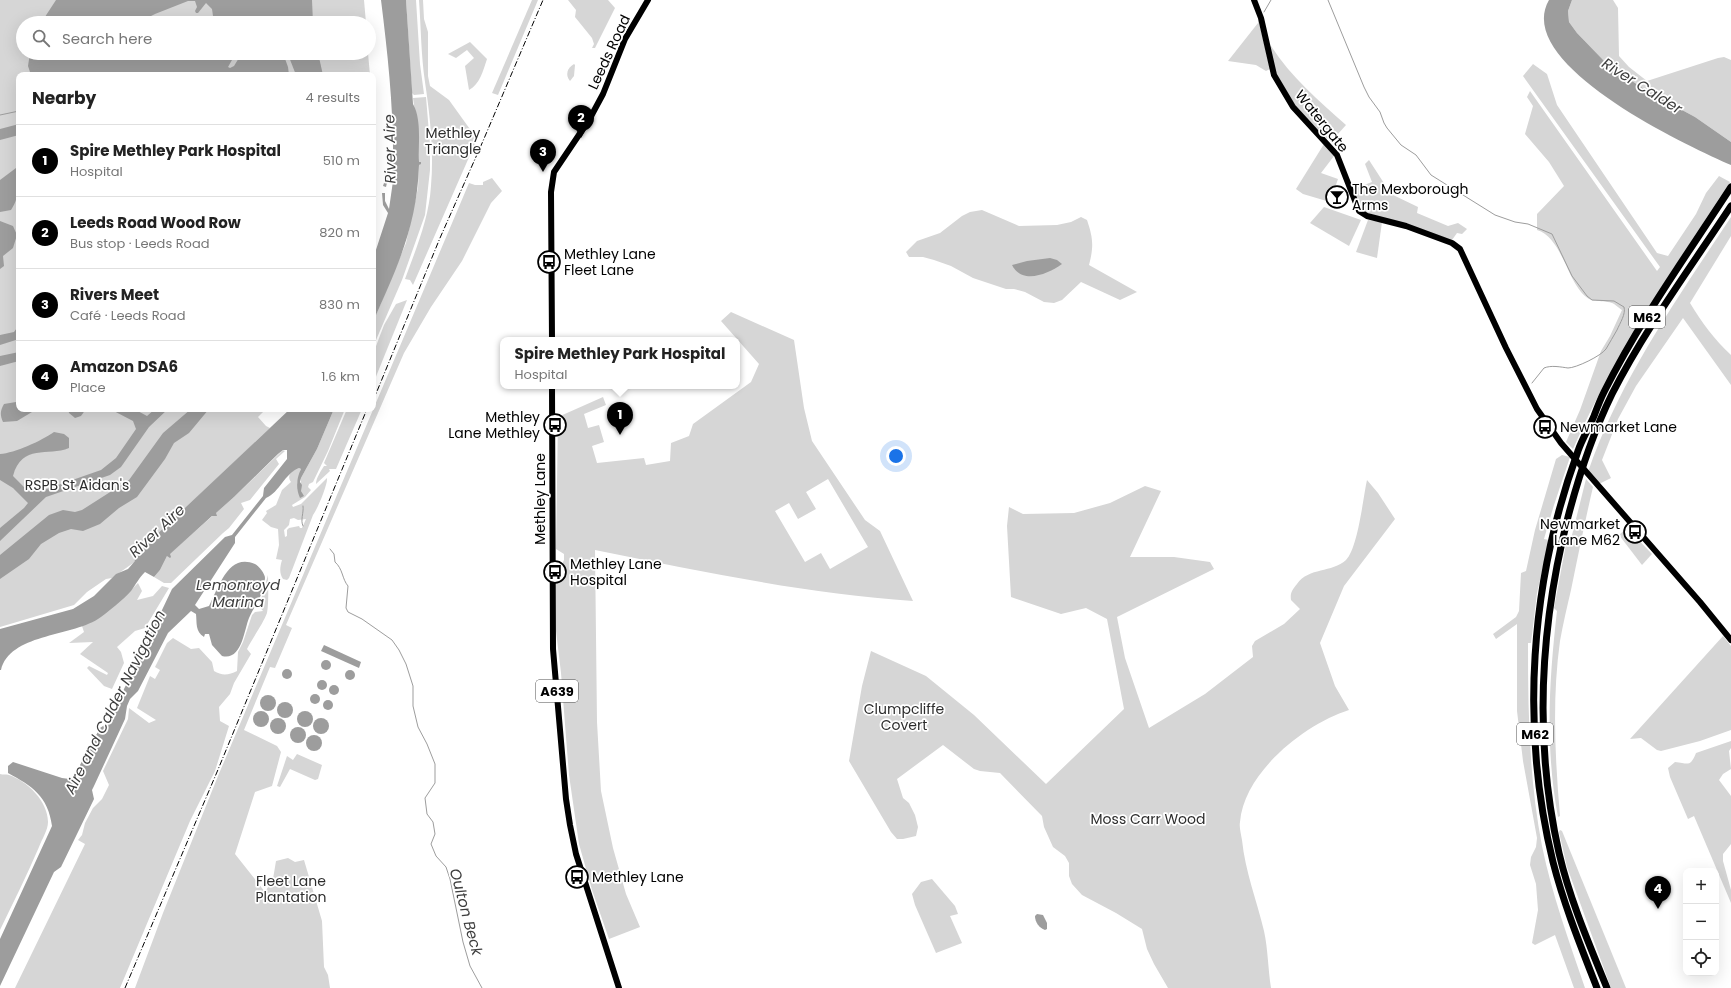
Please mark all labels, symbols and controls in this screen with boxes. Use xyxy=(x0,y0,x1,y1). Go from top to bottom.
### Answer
street label: Leeds Road xyxy=(583,11,635,93)
search box xyxy=(16,16,376,60)
icon: search xyxy=(30,27,52,49)
text: Search here xyxy=(62,28,152,49)
water label: River Calder xyxy=(1598,53,1687,119)
text: Nearby xyxy=(32,86,96,110)
street label: Watergate xyxy=(1291,86,1354,157)
text: 4 results xyxy=(306,88,360,107)
pin: 2 xyxy=(568,105,594,138)
water label: River Aire xyxy=(378,114,401,184)
park label: Methley Triangle xyxy=(425,123,481,159)
pin: 3 xyxy=(530,139,556,172)
text: Spire Methley Park Hospital xyxy=(70,140,281,161)
text: 1 xyxy=(43,151,47,170)
text: 510 m xyxy=(323,151,360,170)
text: Hospital xyxy=(70,162,123,181)
place label: The Mexborough Arms xyxy=(1352,179,1468,215)
bar icon: The Mexborough Arms xyxy=(1324,184,1350,210)
text: Leeds Road Wood Row xyxy=(70,212,241,233)
text: 2 xyxy=(41,223,49,242)
text: 820 m xyxy=(319,223,360,242)
text: Bus stop · Leeds Road xyxy=(70,234,209,253)
place label: Methley Lane Fleet Lane xyxy=(564,244,656,280)
bus stop icon: Methley Lane Fleet Lane xyxy=(536,249,562,275)
text: Rivers Meet xyxy=(70,284,159,305)
text: 3 xyxy=(41,295,49,314)
text: 830 m xyxy=(319,295,360,314)
text: Café · Leeds Road xyxy=(70,306,185,325)
road number: M62 xyxy=(1629,306,1665,328)
popup xyxy=(500,337,740,389)
text: Spire Methley Park Hospital xyxy=(515,343,725,364)
text: Amazon DSA6 xyxy=(70,356,178,377)
text: Hospital xyxy=(515,365,567,384)
text: 4 xyxy=(41,367,49,386)
text: 1.6 km xyxy=(321,367,360,386)
text: Place xyxy=(70,378,105,397)
pin: 1 xyxy=(607,402,633,435)
place label: Methley Lane Methley xyxy=(448,407,540,443)
bus stop icon: Methley Lane Methley xyxy=(542,412,568,438)
bus stop icon: Newmarket Lane xyxy=(1532,414,1558,440)
place label: Newmarket Lane xyxy=(1560,417,1677,437)
your location xyxy=(886,446,906,466)
street label: Methley Lane xyxy=(530,453,550,545)
park label: RSPB St Aidan's xyxy=(25,475,129,495)
water label: River Aire xyxy=(124,499,189,562)
place label: Newmarket Lane M62 xyxy=(1540,514,1620,550)
bus stop icon: Newmarket Lane M62 xyxy=(1622,519,1648,545)
place label: Methley Lane Hospital xyxy=(570,554,662,590)
bus stop icon: Methley Lane Hospital xyxy=(542,559,568,585)
water label: Lemonroyd Marina xyxy=(196,574,281,612)
water label: Aire and Calder Navigation xyxy=(58,606,170,798)
road number: A639 xyxy=(536,680,578,702)
park label: Clumpcliffe Covert xyxy=(864,699,945,735)
road number: M62 xyxy=(1517,723,1553,745)
park label: Moss Carr Wood xyxy=(1091,809,1205,829)
bus stop icon: Methley Lane xyxy=(564,864,590,890)
water label: Oulton Beck xyxy=(445,866,489,959)
place label: Methley Lane xyxy=(592,867,684,887)
map controls xyxy=(1683,868,1719,976)
button: + xyxy=(1683,868,1719,904)
park label: Fleet Lane Plantation xyxy=(256,871,327,907)
pin: 4 xyxy=(1645,876,1671,909)
button: − xyxy=(1683,904,1719,940)
button: locate xyxy=(1683,940,1719,976)

